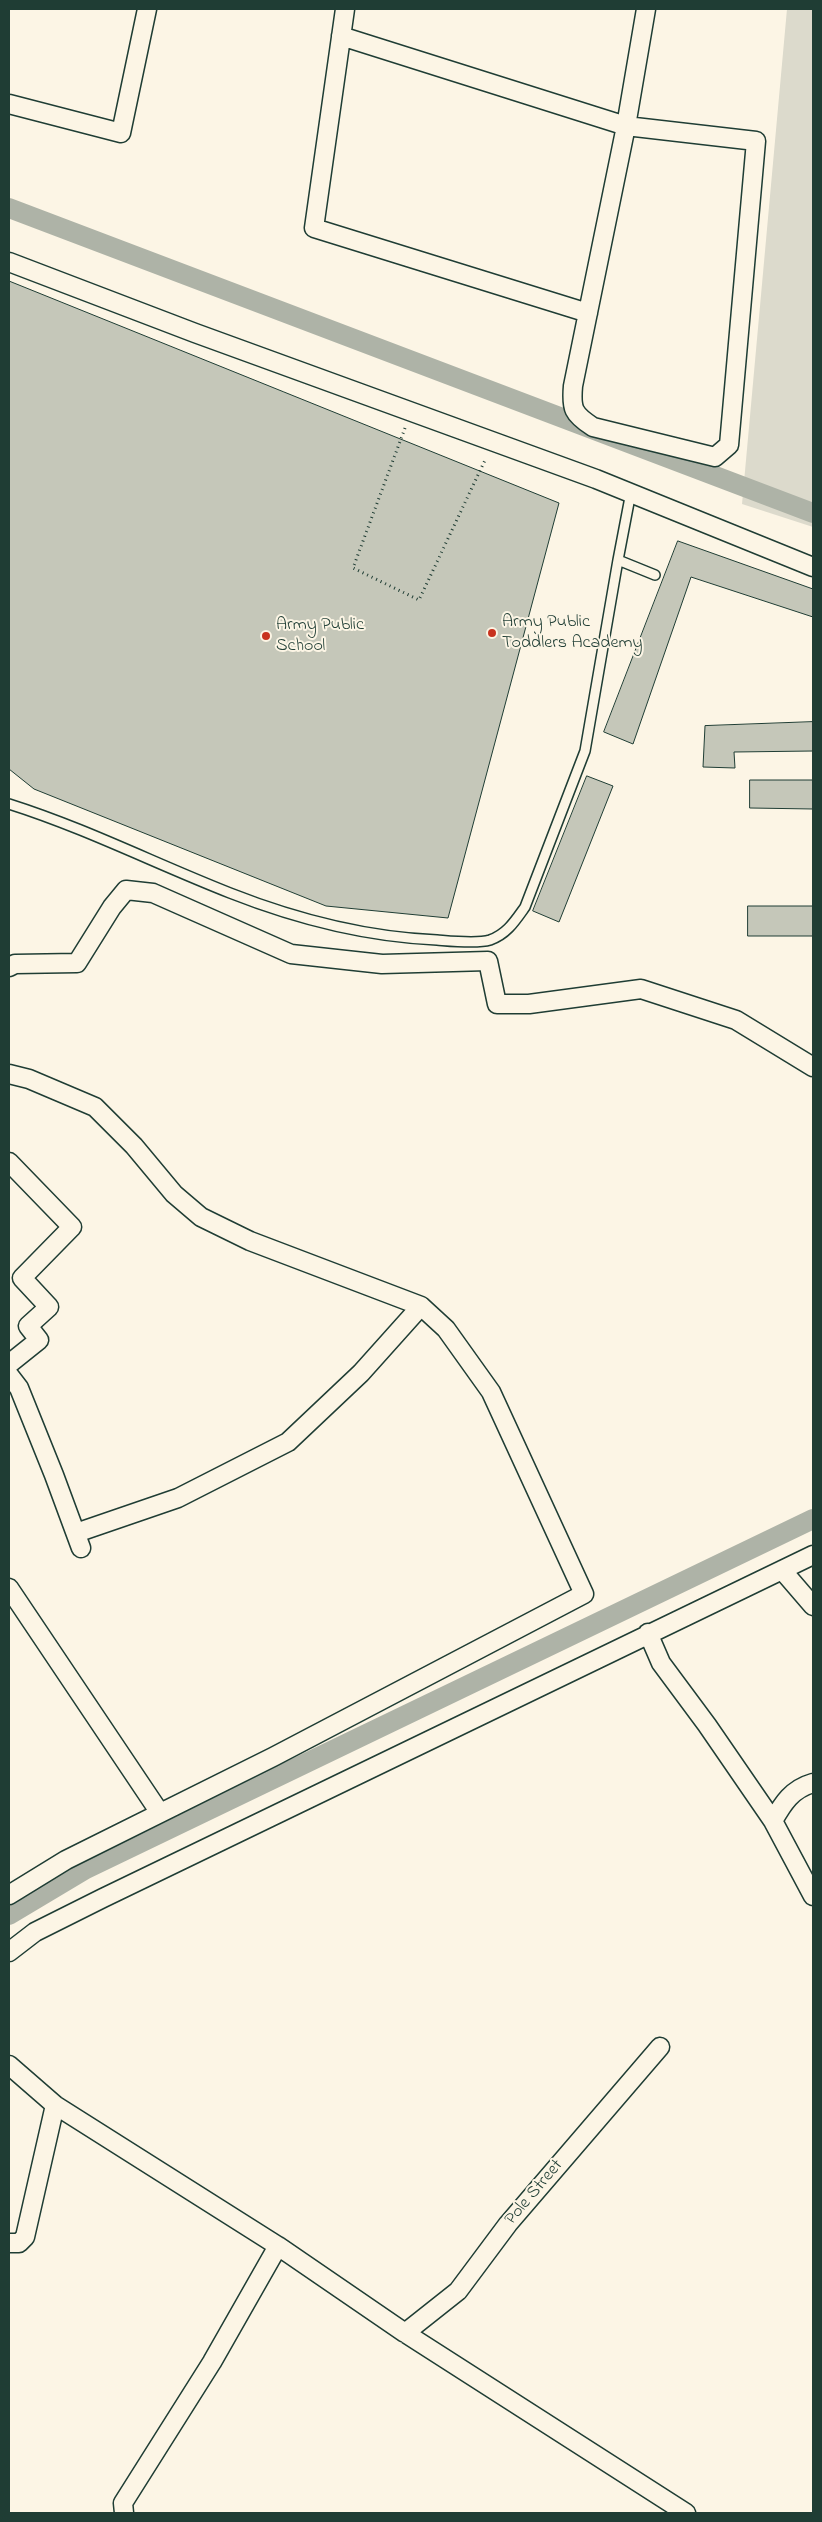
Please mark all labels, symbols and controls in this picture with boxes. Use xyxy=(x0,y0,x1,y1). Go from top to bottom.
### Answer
place label: Army Public Toddlers Academy xyxy=(502,612,642,654)
place label: Army Public School xyxy=(276,615,364,658)
marker: Army Public Toddlers Academy xyxy=(486,627,498,639)
marker: Army Public School xyxy=(260,630,272,642)
street label: Pole Street xyxy=(501,2156,569,2230)

